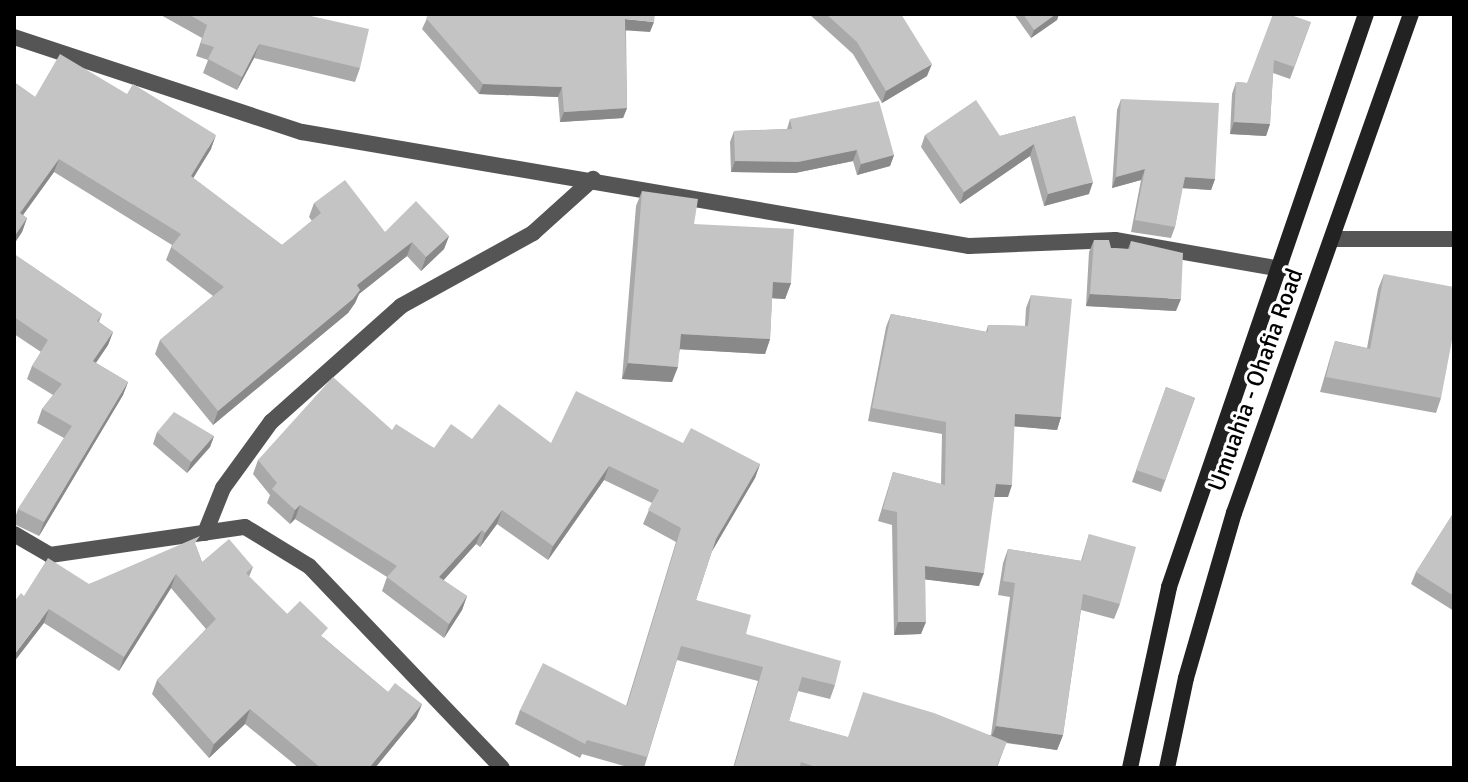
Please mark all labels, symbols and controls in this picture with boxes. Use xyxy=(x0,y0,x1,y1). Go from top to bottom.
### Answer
street label: Umuahia - Ohafia Road xyxy=(1202,265,1310,495)

